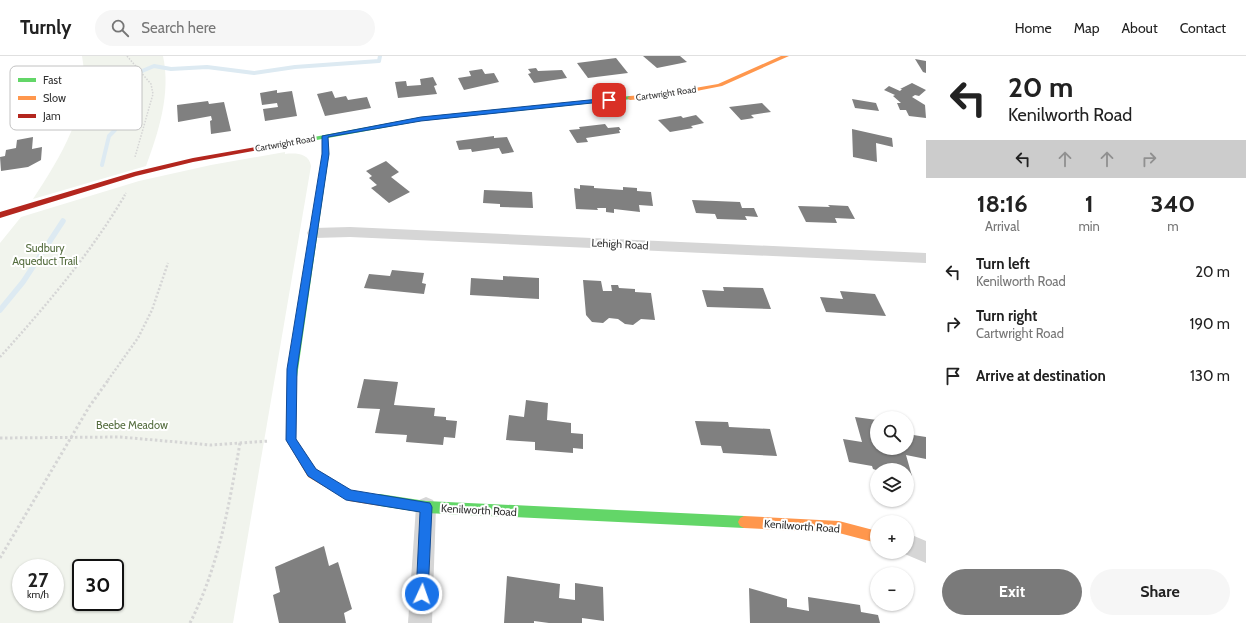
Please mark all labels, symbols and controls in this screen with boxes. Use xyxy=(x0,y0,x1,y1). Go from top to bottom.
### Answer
search box xyxy=(95,10,375,46)
text: Turnly xyxy=(20,16,71,39)
icon: search xyxy=(109,17,131,39)
text: Search here xyxy=(141,19,216,37)
text: Home xyxy=(1015,19,1052,37)
text: Map xyxy=(1074,19,1099,37)
text: About xyxy=(1121,19,1158,37)
text: Contact xyxy=(1180,19,1226,37)
legend xyxy=(10,66,142,130)
text: 20 m xyxy=(1008,70,1073,104)
icon: left xyxy=(942,72,994,124)
text: Fast xyxy=(43,73,62,87)
pin xyxy=(592,83,626,117)
street label: Cartwright Road xyxy=(635,83,697,103)
icon: arrive xyxy=(598,89,620,111)
text: Slow xyxy=(43,91,66,105)
text: Kenilworth Road xyxy=(1008,104,1132,126)
text: Jam xyxy=(42,109,61,123)
street label: Cartwright Road xyxy=(254,132,316,154)
icon: left xyxy=(1012,148,1034,170)
icon: ahead xyxy=(1054,148,1076,170)
icon: ahead xyxy=(1096,148,1118,170)
icon: right xyxy=(1138,148,1160,170)
text: 18:16 xyxy=(977,189,1028,218)
text: 1 xyxy=(1085,189,1094,218)
text: 340 xyxy=(1150,189,1195,218)
text: Arrival xyxy=(985,218,1019,234)
text: min xyxy=(1078,218,1100,234)
text: m xyxy=(1167,218,1179,234)
street label: Lehigh Road xyxy=(591,236,649,252)
park label: Sudbury Aqueduct Trail xyxy=(12,241,78,268)
text: Turn left xyxy=(976,255,1030,273)
icon: left xyxy=(942,261,964,283)
text: 20 m xyxy=(1195,263,1230,281)
text: Kenilworth Road xyxy=(976,273,1066,289)
text: Turn right xyxy=(976,307,1037,325)
icon: right xyxy=(942,313,964,335)
text: 190 m xyxy=(1190,315,1230,333)
text: Cartwright Road xyxy=(976,325,1064,341)
icon: arrive xyxy=(942,365,964,387)
text: Arrive at destination xyxy=(976,367,1106,385)
text: 130 m xyxy=(1190,367,1230,385)
map controls xyxy=(870,411,914,611)
button: search xyxy=(870,411,914,455)
park label: Beebe Meadow xyxy=(96,418,168,432)
button: layers xyxy=(870,463,914,507)
street label: Kenilworth Road xyxy=(441,501,517,519)
button: + xyxy=(870,515,914,559)
street label: Kenilworth Road xyxy=(764,516,840,536)
speed limit sign: 30 xyxy=(72,559,124,611)
button: − xyxy=(870,567,914,611)
text: 27 xyxy=(28,568,48,592)
button: Exit xyxy=(942,569,1082,615)
button: Share xyxy=(1090,569,1230,615)
position arrow xyxy=(401,573,443,615)
text: km/h xyxy=(27,588,49,601)

